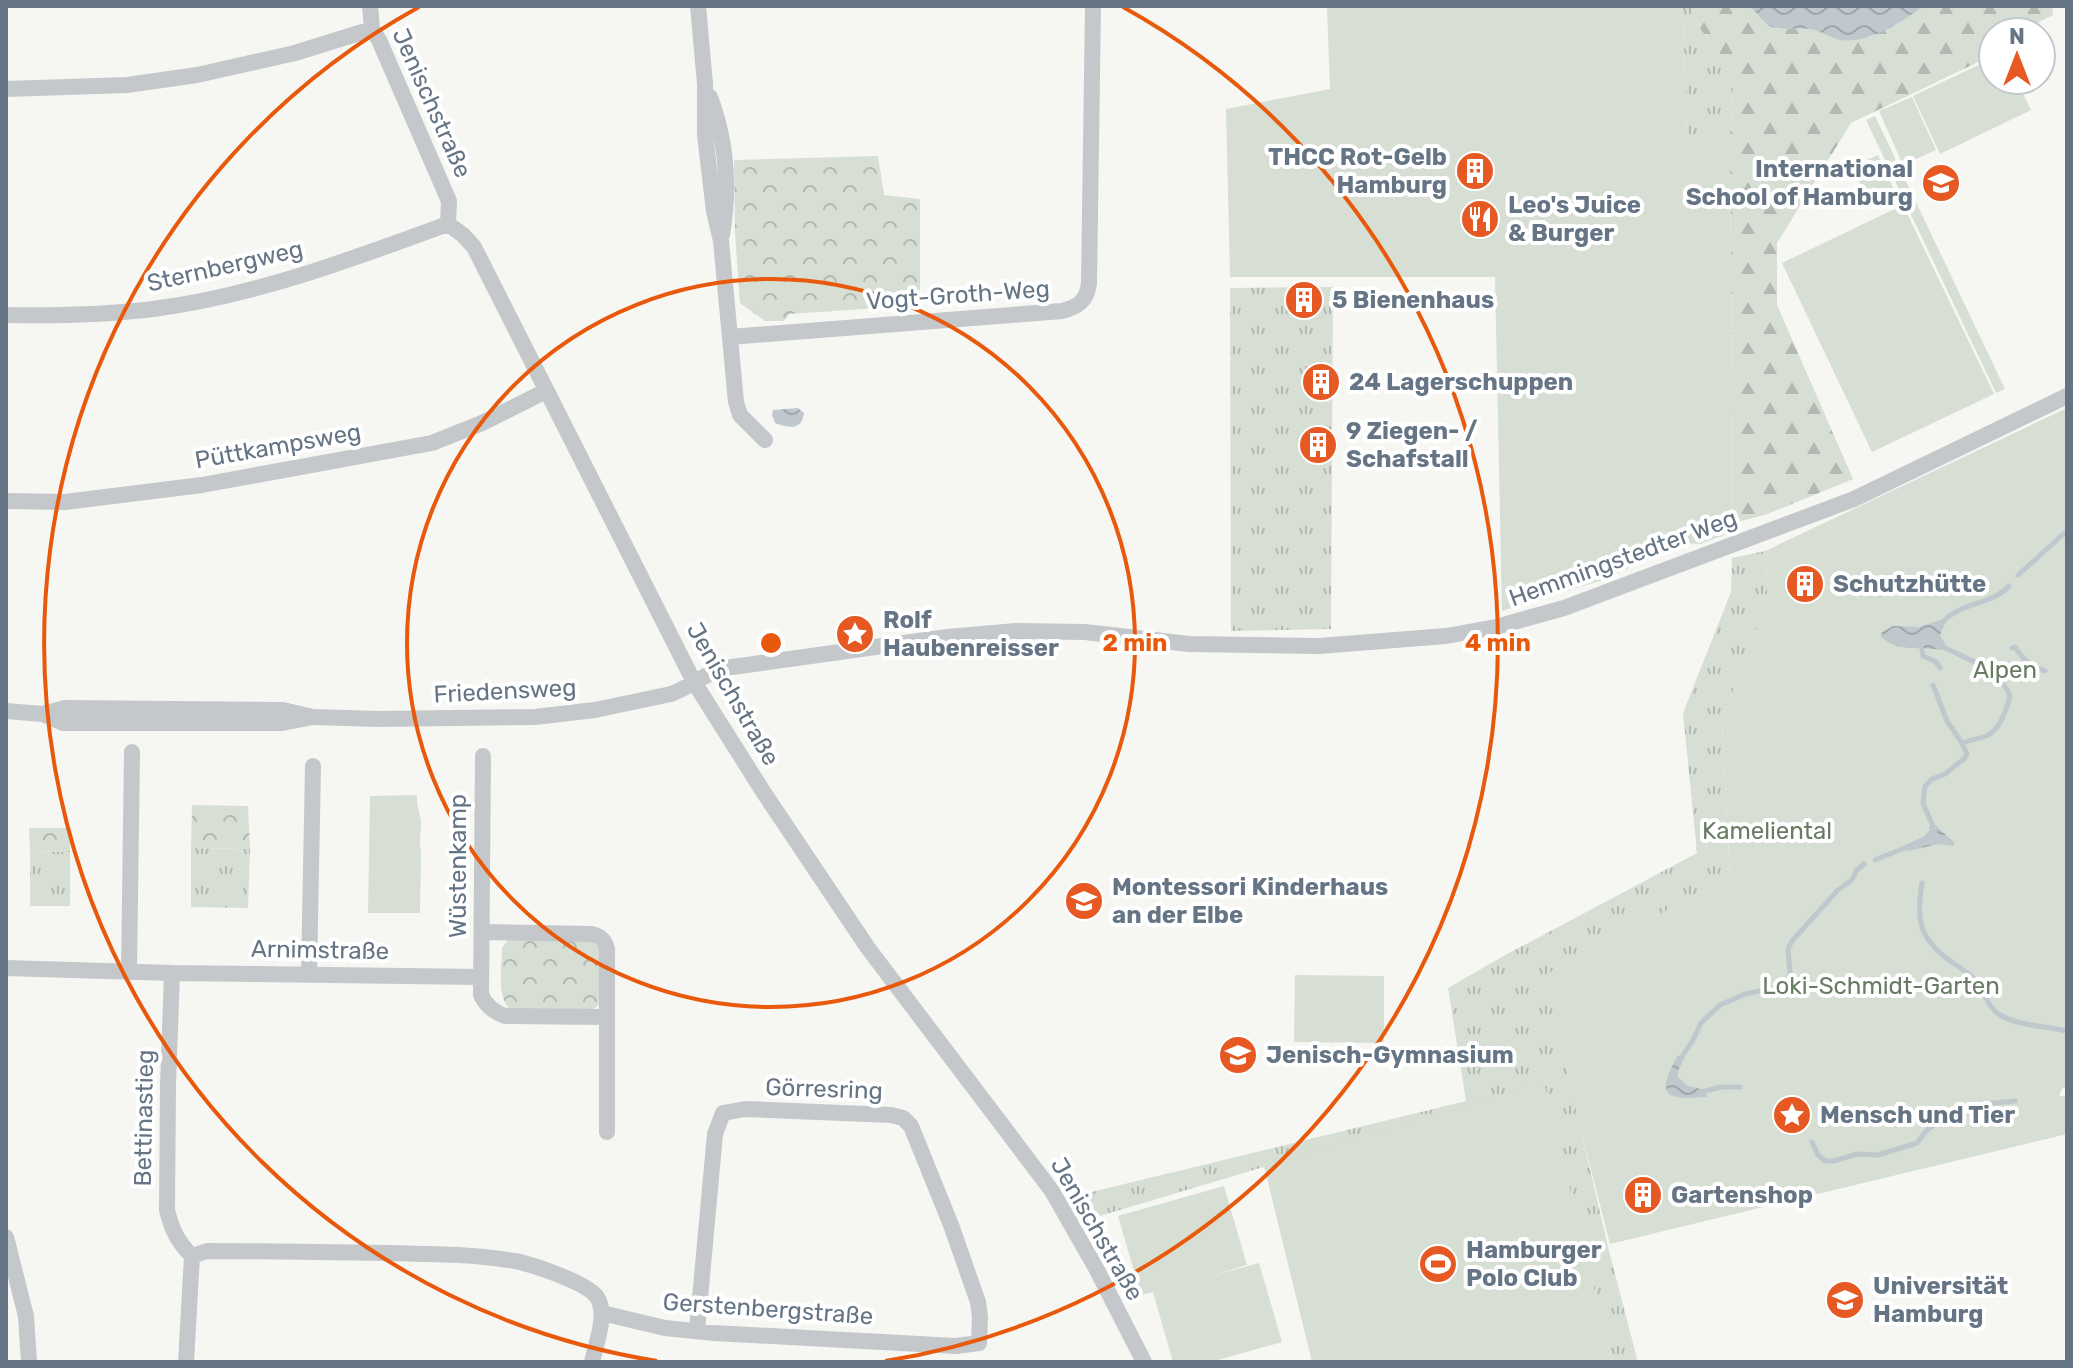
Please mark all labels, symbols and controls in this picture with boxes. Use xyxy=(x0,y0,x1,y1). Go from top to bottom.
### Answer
north arrow xyxy=(1977,16,2057,96)
text: N xyxy=(2009,23,2025,50)
street label: Jenischstraße xyxy=(387,24,477,182)
place label: THCC Rot-Gelb Hamburg xyxy=(1268,143,1447,199)
building icon: THCC Rot-Gelb Hamburg xyxy=(1454,150,1496,192)
place label: International School of Hamburg xyxy=(1686,155,1913,211)
school or university icon: International School of Hamburg xyxy=(1920,162,1962,204)
place label: Leo's Juice & Burger xyxy=(1508,191,1641,247)
restaurant icon: Leo's Juice & Burger xyxy=(1459,198,1501,240)
street label: Sternbergweg xyxy=(144,234,306,298)
street label: Vogt-Groth-Weg xyxy=(865,275,1051,315)
building icon: 5 Bienenhaus xyxy=(1283,279,1325,321)
place label: 5 Bienenhaus xyxy=(1332,286,1494,314)
building icon: 24 Lagerschuppen xyxy=(1300,361,1342,403)
place label: 24 Lagerschuppen xyxy=(1349,368,1573,396)
place label: 9 Ziegen- / Schafstall xyxy=(1346,417,1478,473)
street label: Püttkampsweg xyxy=(193,418,363,474)
building icon: 9 Ziegen- / Schafstall xyxy=(1297,424,1339,466)
street label: Hemmingstedter Weg xyxy=(1505,504,1741,612)
building icon: Schutzhütte xyxy=(1784,563,1826,605)
place label: Schutzhütte xyxy=(1833,570,1986,598)
place label: Rolf Haubenreisser xyxy=(883,606,1059,662)
place icon: Rolf Haubenreisser xyxy=(834,613,876,655)
street label: Jenischstraße xyxy=(681,618,785,770)
centre of rings xyxy=(757,629,785,657)
text: 2 min xyxy=(1103,629,1168,657)
text: 4 min xyxy=(1465,629,1531,657)
park label: Alpen xyxy=(1973,656,2037,684)
street label: Friedensweg xyxy=(433,673,577,709)
street label: Wüstenkamp xyxy=(444,794,472,938)
park label: Kameliental xyxy=(1702,817,1832,845)
place label: Montessori Kinderhaus an der Elbe xyxy=(1112,873,1388,929)
school or university icon: Montessori Kinderhaus an der Elbe xyxy=(1063,880,1105,922)
street label: Arnimstraße xyxy=(251,935,389,965)
park label: Loki-Schmidt-Garten xyxy=(1762,972,2000,1000)
school or university icon: Jenisch-Gymnasium xyxy=(1217,1034,1259,1076)
place label: Jenisch-Gymnasium xyxy=(1266,1041,1514,1069)
street label: Bettinastieg xyxy=(129,1049,159,1187)
street label: Görresring xyxy=(765,1073,883,1105)
place icon: Mensch und Tier xyxy=(1771,1094,1813,1136)
place label: Mensch und Tier xyxy=(1820,1101,2015,1129)
street label: Jenischstraße xyxy=(1045,1153,1149,1305)
building icon: Gartenshop xyxy=(1622,1174,1664,1216)
place label: Gartenshop xyxy=(1671,1181,1813,1209)
place label: Hamburger Polo Club xyxy=(1466,1236,1602,1292)
sports icon: Hamburger Polo Club xyxy=(1417,1243,1459,1285)
place label: Universität Hamburg xyxy=(1873,1272,2008,1328)
school or university icon: Universität Hamburg xyxy=(1824,1279,1866,1321)
street label: Gerstenbergstraße xyxy=(662,1288,874,1330)

